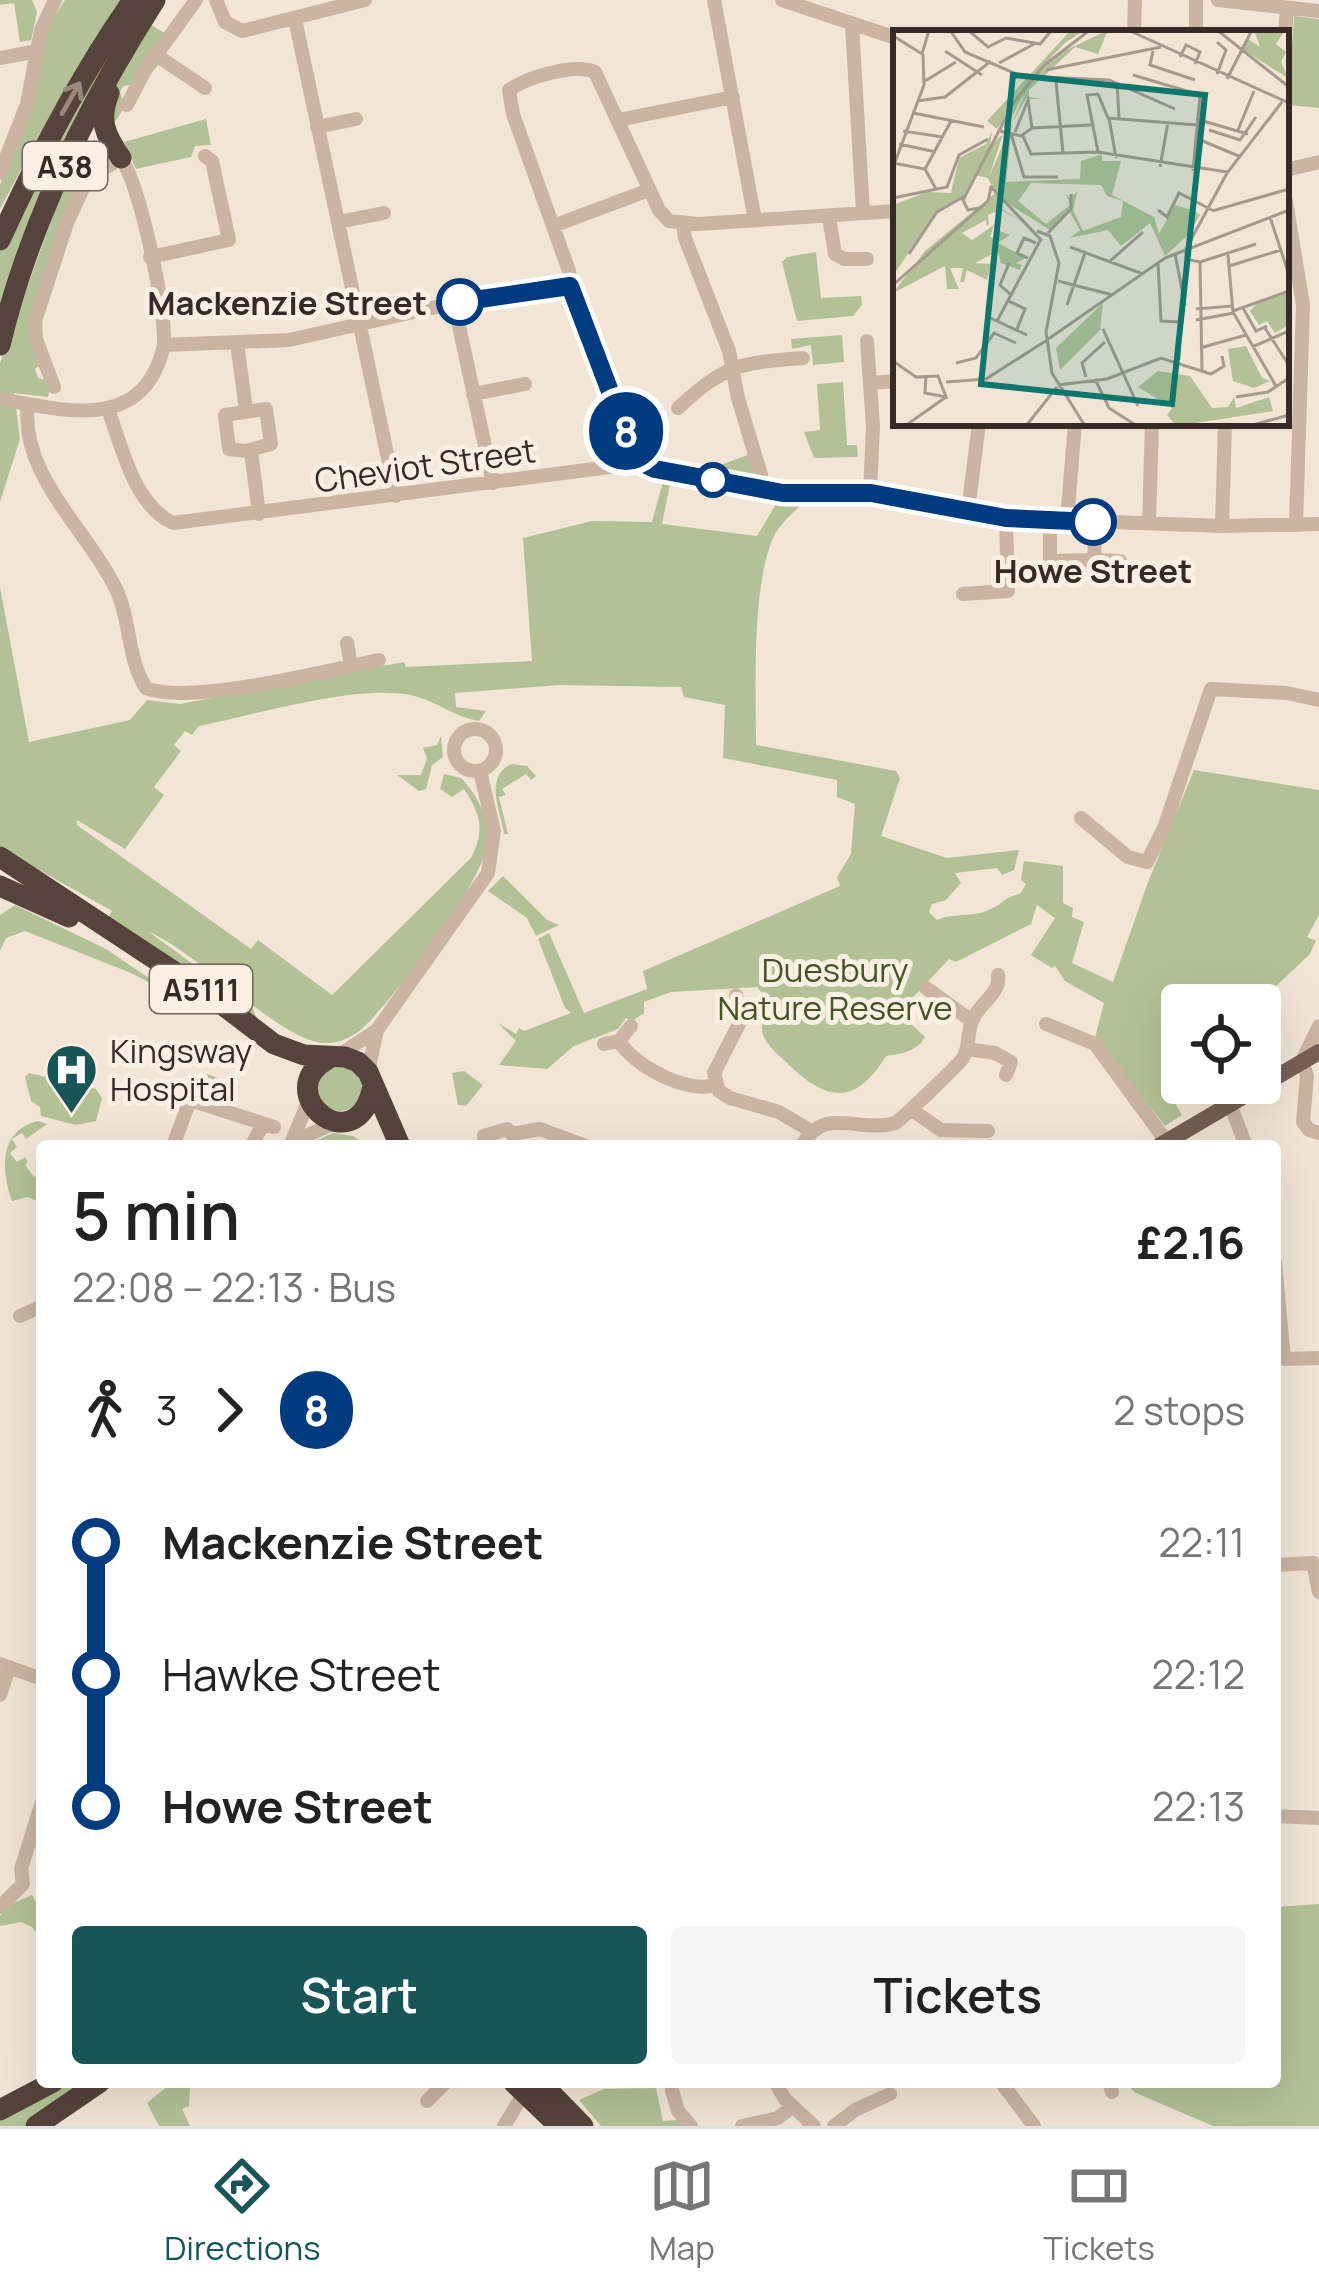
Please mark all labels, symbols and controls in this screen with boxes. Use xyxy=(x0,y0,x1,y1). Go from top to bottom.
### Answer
inset map xyxy=(893,30,1289,426)
one-way arrow xyxy=(59,81,83,116)
road number: A38 xyxy=(23,142,107,190)
place label: Mackenzie Street xyxy=(147,280,427,325)
marker: Mackenzie Street xyxy=(438,280,482,324)
line badge: 8 xyxy=(587,392,665,470)
text: 8 xyxy=(613,402,639,460)
street label: Cheviot Street xyxy=(312,427,538,503)
unlabelled marker xyxy=(697,464,729,496)
marker: Howe Street xyxy=(1071,500,1115,544)
place label: Howe Street xyxy=(994,548,1192,593)
park label: Duesbury Nature Reserve xyxy=(717,947,953,1030)
road number: A5111 xyxy=(150,965,252,1013)
map controls xyxy=(1161,984,1281,1104)
button: locate xyxy=(1161,984,1281,1104)
place label: Kingsway Hospital xyxy=(110,1028,252,1111)
hospital icon: Kingsway Hospital xyxy=(43,1041,99,1115)
text: 5 min xyxy=(72,1170,240,1260)
text: £2.16 xyxy=(1137,1211,1245,1273)
text: 22:08 – 22:13 · Bus xyxy=(72,1260,396,1314)
icon: walk xyxy=(72,1377,138,1443)
icon: forward xyxy=(196,1377,262,1443)
text: 8 xyxy=(304,1381,329,1439)
text: 3 xyxy=(156,1383,178,1437)
text: 2 stops xyxy=(1113,1383,1245,1437)
text: Mackenzie Street xyxy=(162,1511,544,1573)
text: 22:11 xyxy=(1158,1515,1245,1569)
text: Hawke Street xyxy=(162,1643,441,1705)
text: 22:12 xyxy=(1151,1647,1245,1701)
text: Howe Street xyxy=(162,1775,433,1837)
text: 22:13 xyxy=(1152,1779,1245,1833)
button: Start xyxy=(72,1926,647,2064)
button: Tickets xyxy=(671,1926,1245,2064)
tab: Directions xyxy=(164,2153,321,2270)
tab: Map xyxy=(649,2153,715,2270)
tab: Tickets xyxy=(1043,2153,1155,2270)

